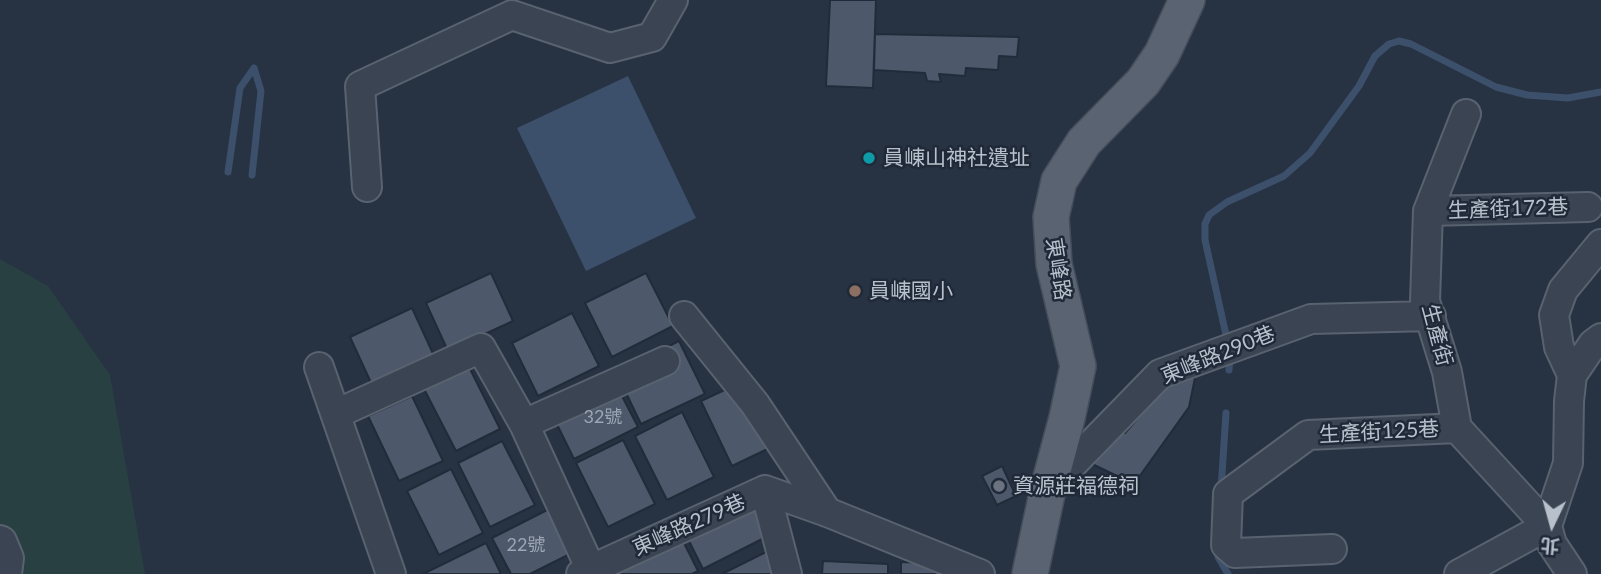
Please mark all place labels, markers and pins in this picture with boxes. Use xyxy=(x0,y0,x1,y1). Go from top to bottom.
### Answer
place label: 員崠山神社遺址 xyxy=(883,145,1030,171)
marker: 員崠山神社遺址 xyxy=(861,150,877,166)
place label: 員崠國小 xyxy=(869,278,953,304)
marker: 員崠國小 xyxy=(847,283,863,299)
place label: 資源莊福德祠 xyxy=(1013,473,1139,499)
marker: 資源莊福德祠 xyxy=(991,478,1007,494)

